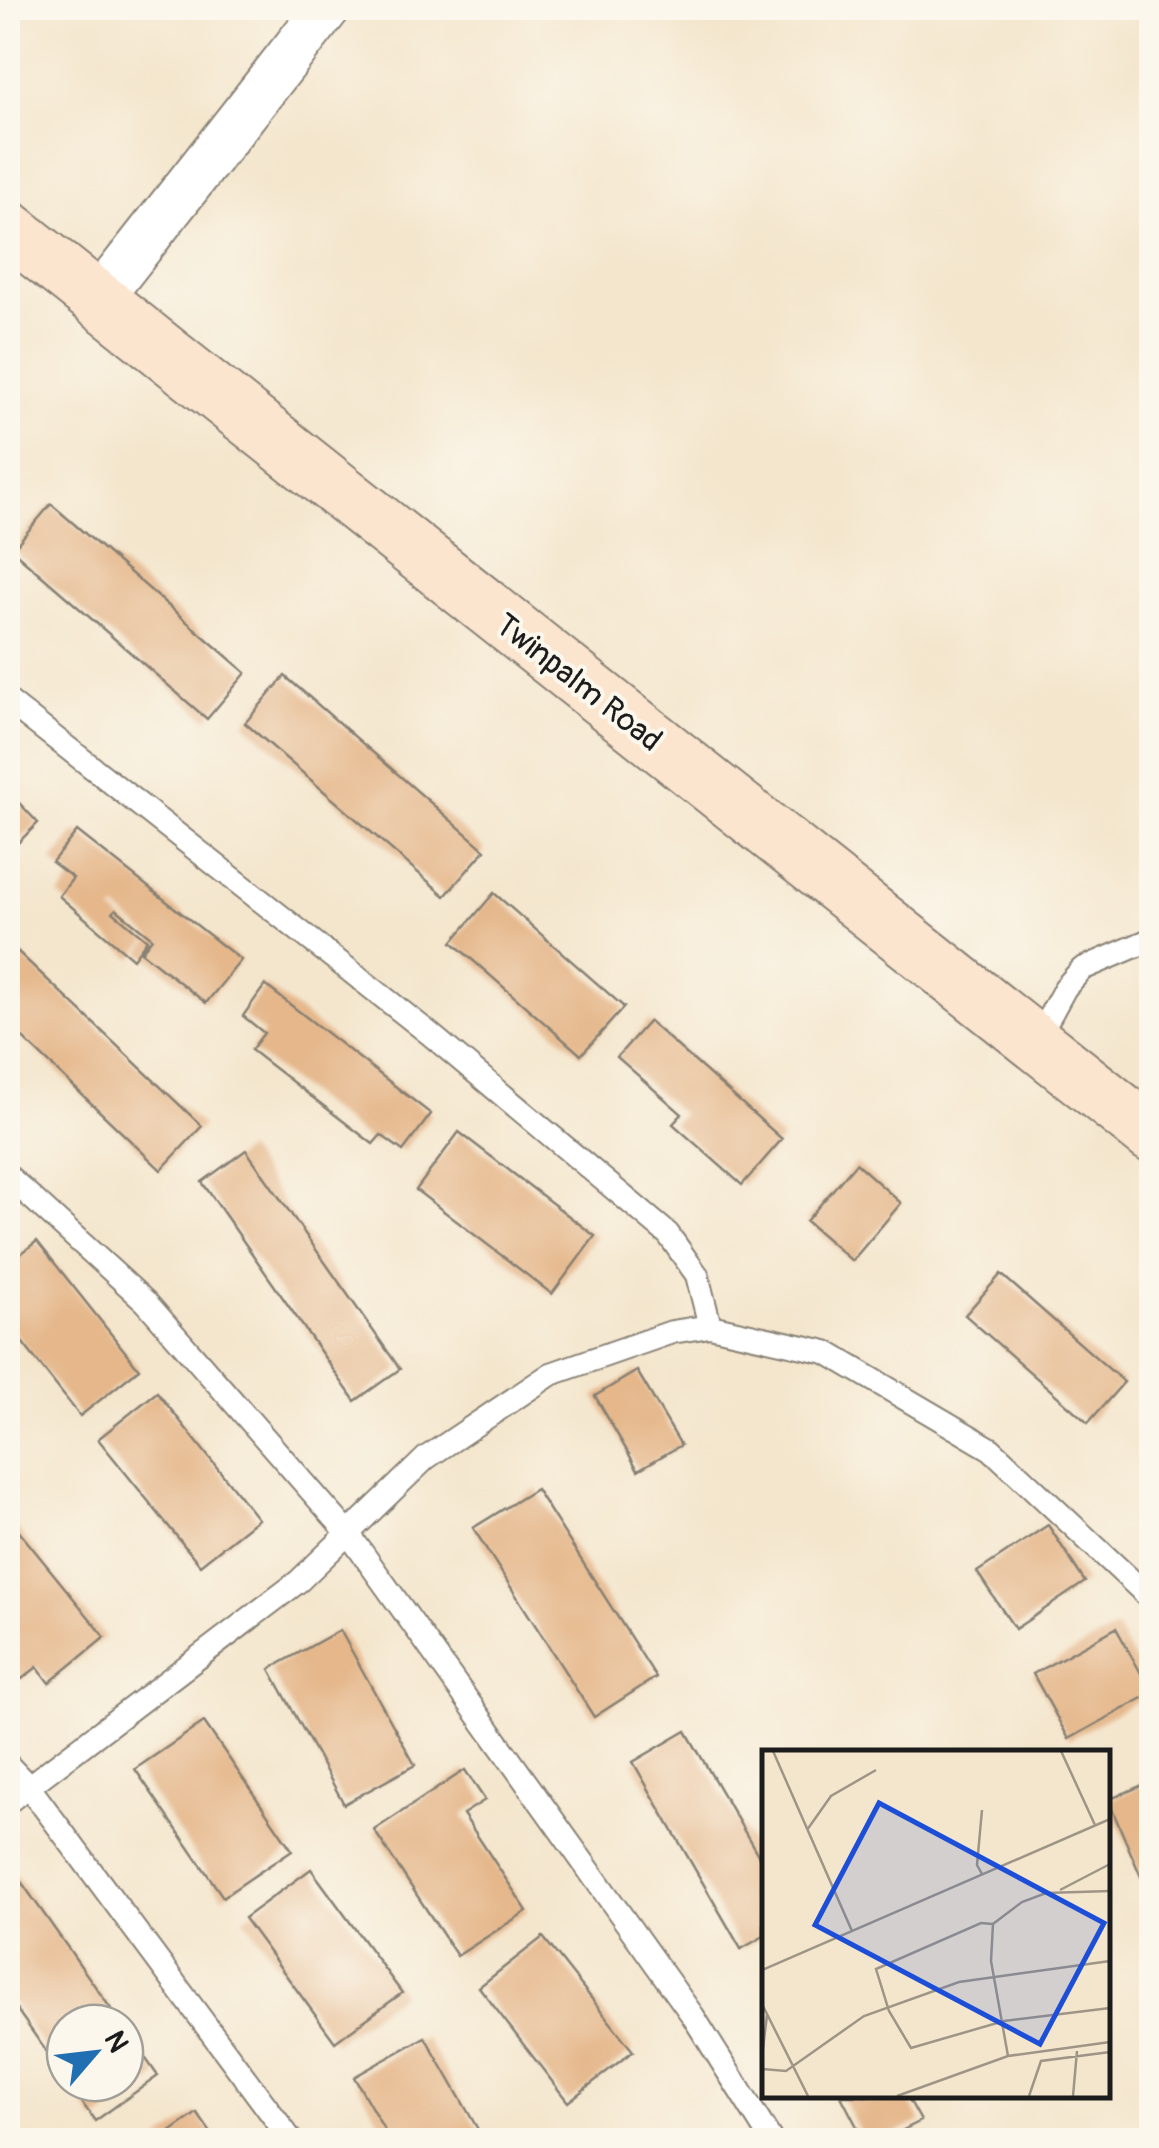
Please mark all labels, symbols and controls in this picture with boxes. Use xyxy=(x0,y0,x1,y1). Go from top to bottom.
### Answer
street label: Twinpalm Road xyxy=(487,605,670,760)
inset map xyxy=(762,1750,1109,2098)
north arrow xyxy=(45,2003,145,2103)
text: N xyxy=(96,2025,136,2059)

